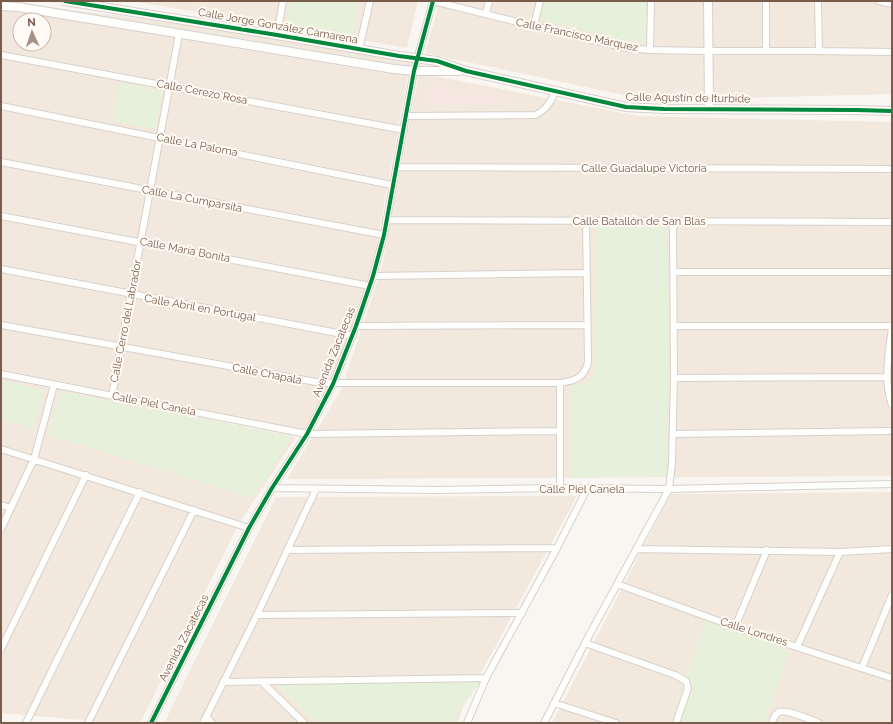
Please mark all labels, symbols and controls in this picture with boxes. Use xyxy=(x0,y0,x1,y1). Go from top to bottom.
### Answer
street label: Calle Jorge González Camarena xyxy=(197,6,359,46)
north arrow xyxy=(12,12,52,52)
text: N xyxy=(27,16,36,29)
street label: Calle Francisco Márquez xyxy=(515,16,640,54)
street label: Calle Cerezo Rosa xyxy=(155,77,249,107)
street label: Calle Agustín de Iturbide xyxy=(625,90,751,106)
street label: Calle La Paloma xyxy=(155,131,239,159)
street label: Calle Guadalupe Victoria xyxy=(581,162,707,175)
street label: Calle La Cumparsita xyxy=(141,183,243,215)
street label: Calle Batallón de San Blas xyxy=(572,215,706,228)
street label: Calle María Bonita xyxy=(139,235,231,265)
street label: Calle Cerro del Labrador xyxy=(108,258,144,383)
street label: Calle Abril en Portugal xyxy=(143,292,257,324)
street label: Avenida Zacatecas xyxy=(310,305,358,399)
street label: Calle Chapala xyxy=(231,361,303,387)
street label: Calle Piel Canela xyxy=(111,389,197,419)
street label: Calle Piel Canela xyxy=(539,483,625,496)
street label: Avenida Zacatecas xyxy=(156,592,212,684)
street label: Calle Londres xyxy=(719,615,789,649)

